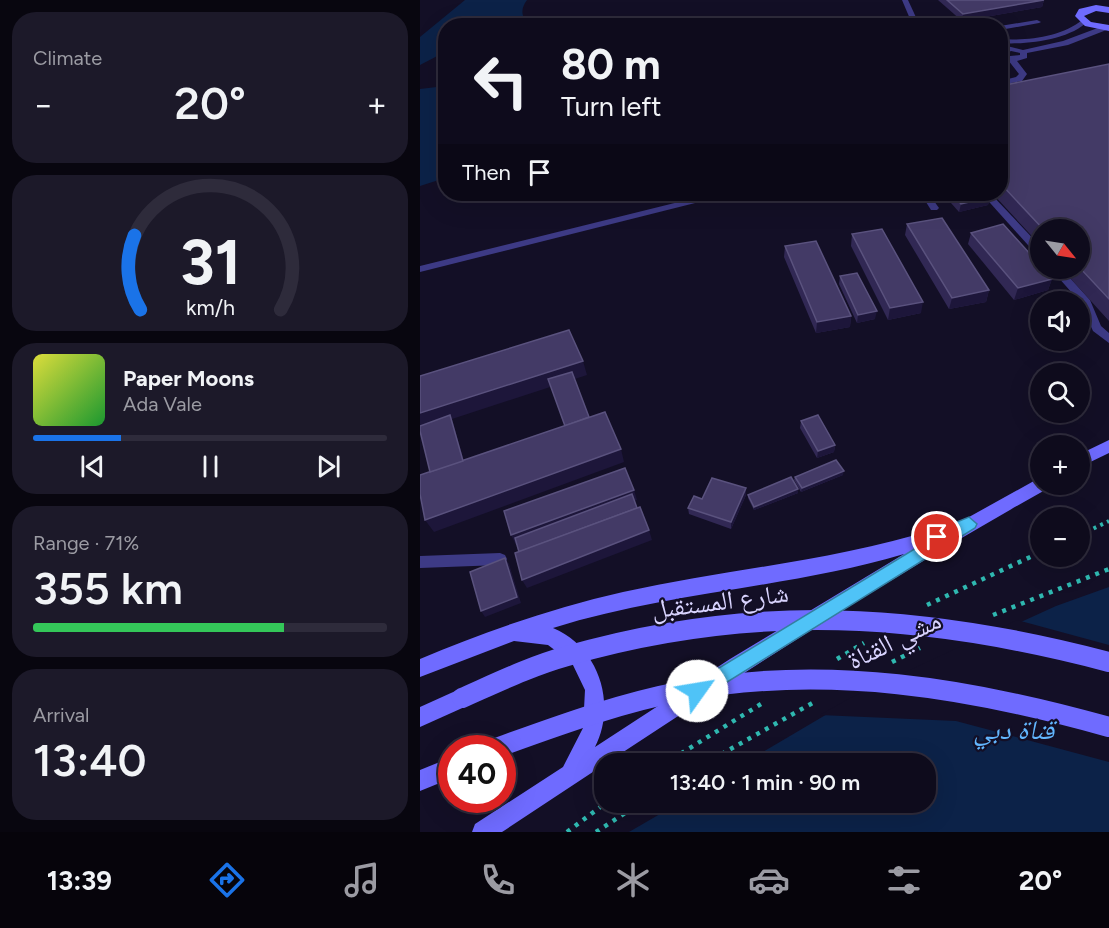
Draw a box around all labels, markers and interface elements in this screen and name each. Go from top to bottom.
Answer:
text: 80 m [561,39,661,90]
icon: left [462,42,540,120]
text: Climate [33,46,102,70]
text: 20° [174,76,246,130]
text: − [33,85,54,124]
text: + [366,85,387,124]
text: Turn left [561,90,661,123]
icon: arrive [523,156,556,189]
text: Then [462,159,511,186]
north arrow [1030,219,1090,279]
map controls [1030,219,1090,567]
text: 31 [179,225,241,300]
button: sound [1030,291,1090,351]
text: km/h [186,295,234,320]
button: search [1030,363,1090,423]
text: Paper Moons [123,365,254,392]
text: Ada Vale [123,392,202,416]
button: + [1030,435,1090,495]
icon: previous [76,450,109,483]
icon: pause [194,450,227,483]
icon: next [312,450,345,483]
button: − [1030,507,1090,567]
pin [911,511,962,562]
icon: arrive [920,520,953,553]
text: Range · 71% [33,531,139,555]
text: 355 km [33,561,183,615]
street label: شارع المستقبل [650,577,790,625]
street label: مشي القناة [842,604,948,680]
position arrow [665,659,729,723]
text: Arrival [33,703,89,727]
water label: قناة دبي [974,713,1058,750]
text: 13:40 [33,733,147,787]
speed limit sign: 40 [438,735,516,813]
text: 13:40 · 1 min · 90 m [670,769,860,796]
icon: directions [206,859,248,901]
icon: music [341,859,383,901]
icon: phone [477,859,519,901]
icon: climate [612,859,654,901]
icon: car [748,859,790,901]
icon: filters [883,859,925,901]
text: 13:39 [47,864,112,897]
text: 20° [1019,864,1062,897]

